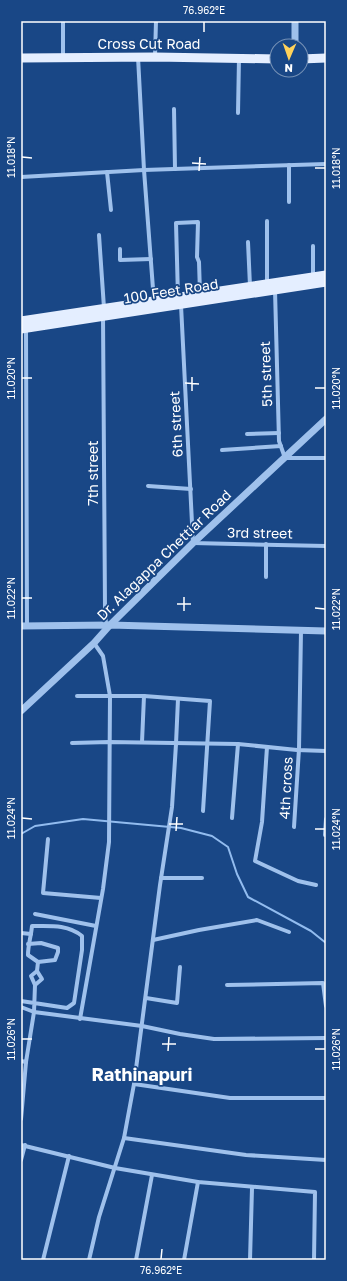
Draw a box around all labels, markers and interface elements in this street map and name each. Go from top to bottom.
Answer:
text: 76.962°E [183,4,225,16]
street label: Cross Cut Road [98,35,200,52]
north arrow [269,38,309,78]
text: N [284,62,293,75]
text: 11.018°N [5,136,17,178]
text: 11.018°N [330,147,342,189]
street label: 100 Feet Road [122,275,219,306]
street label: 5th street [256,341,275,407]
text: 11.020°N [5,357,17,399]
text: 11.020°N [330,367,342,409]
street label: 6th street [165,390,186,458]
street label: 7th street [84,440,101,506]
street label: Dr. Alagappa Chettiar Road [93,486,234,623]
street label: 3rd street [227,523,293,542]
text: 11.022°N [5,577,17,619]
text: 11.022°N [330,588,342,630]
street label: 4th cross [275,756,296,820]
text: 11.024°N [5,797,17,839]
text: 11.024°N [330,808,342,850]
text: 11.026°N [5,1018,17,1060]
text: 11.026°N [330,1028,342,1070]
district label: Rathinapuri [92,1063,192,1085]
text: 76.962°E [140,1264,182,1276]

